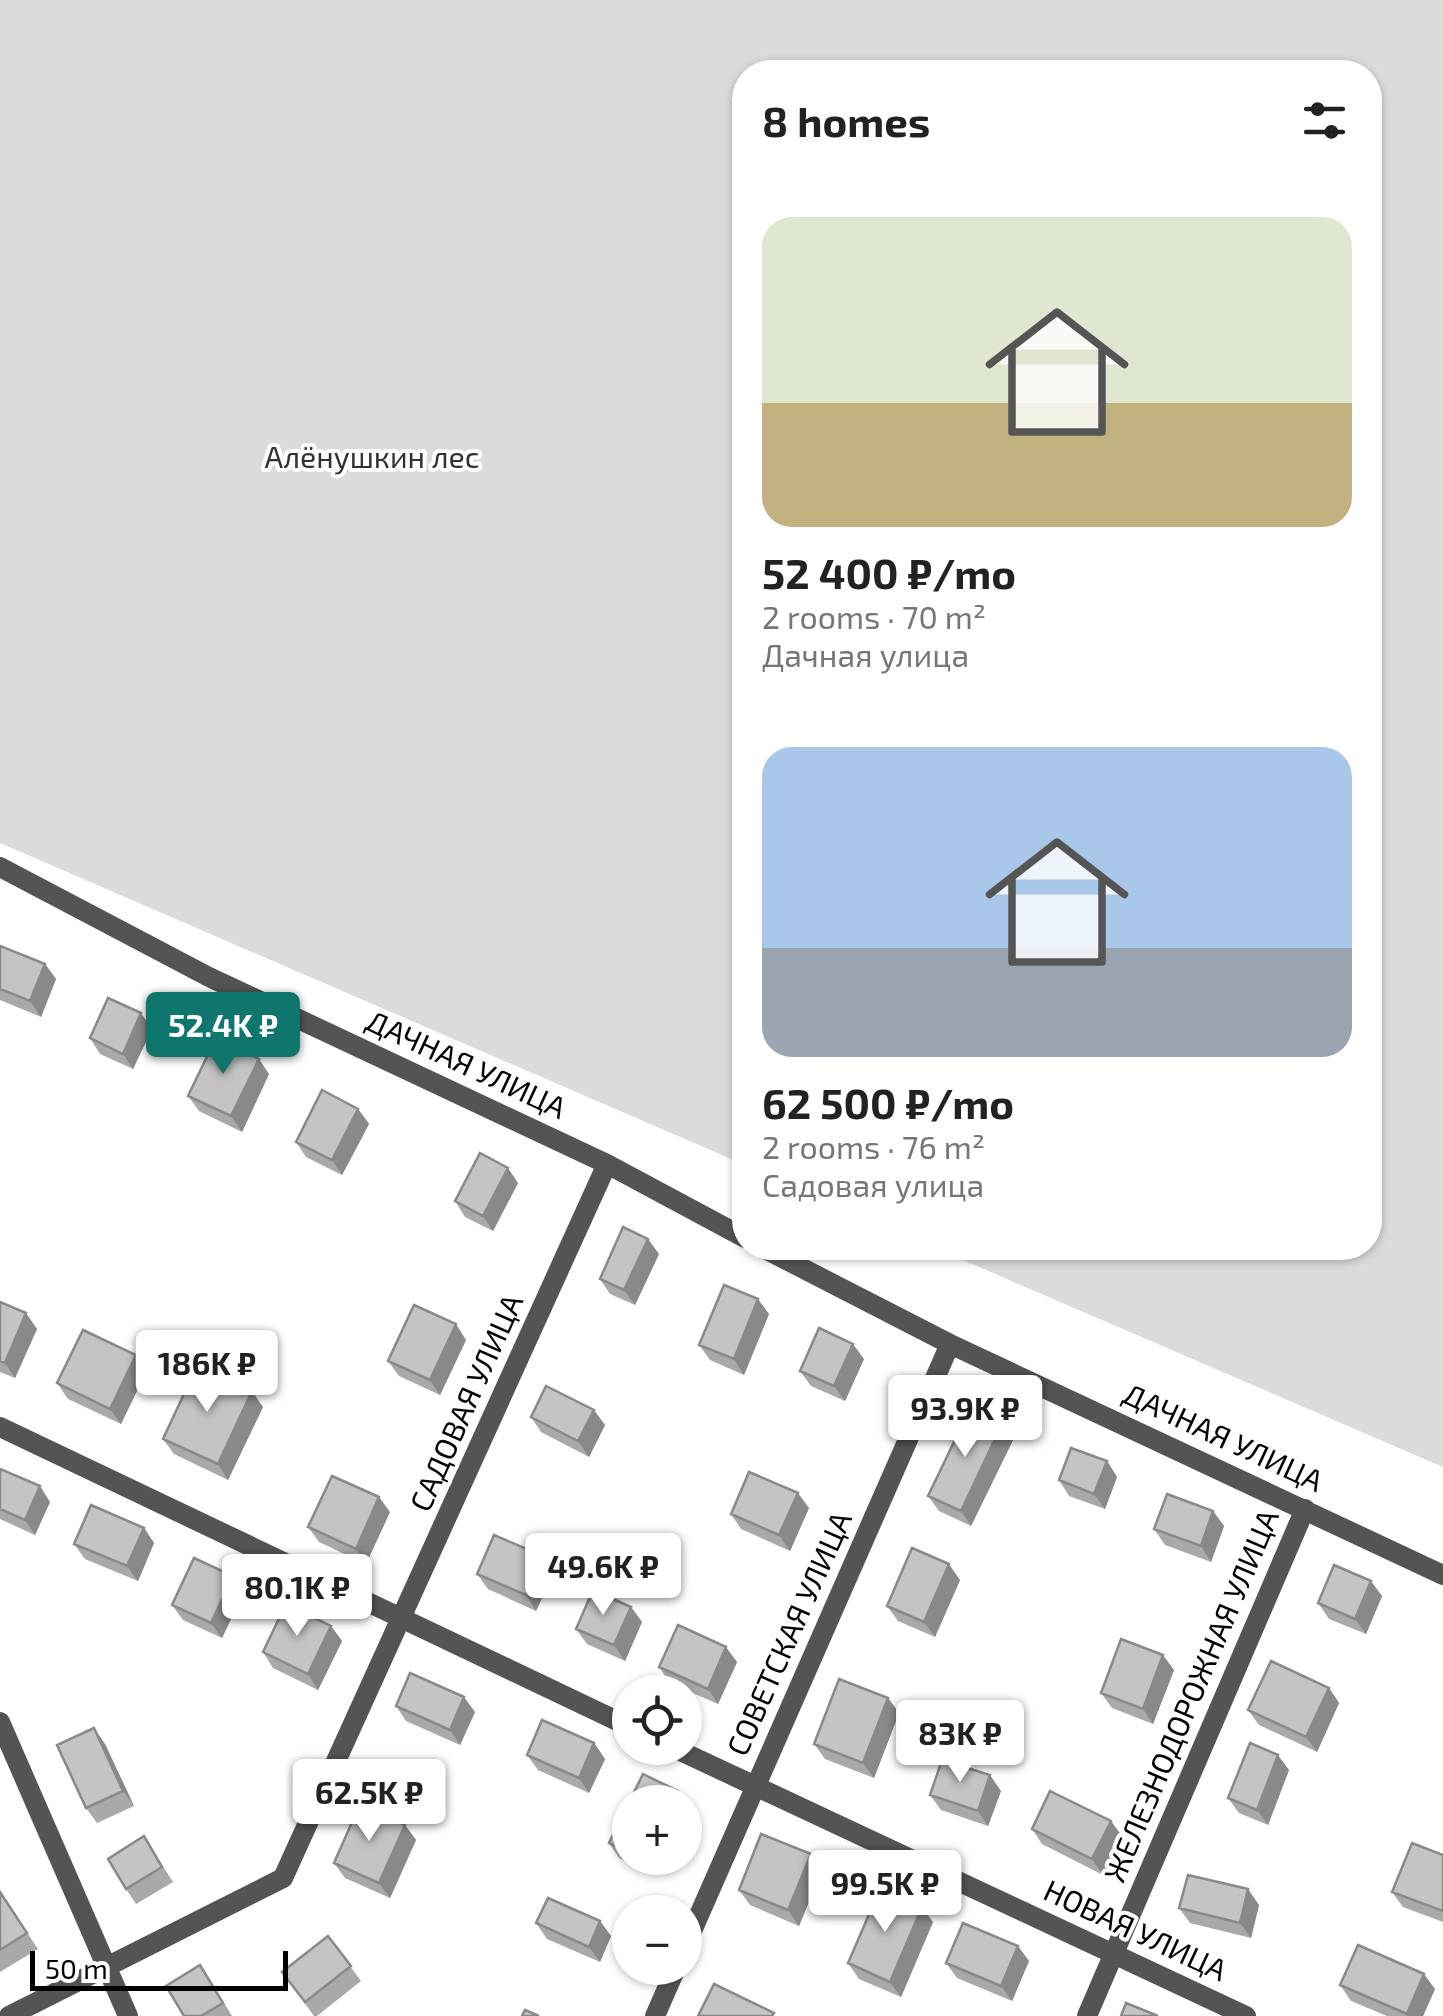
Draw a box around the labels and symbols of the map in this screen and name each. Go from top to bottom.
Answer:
park label: Алёнушкин лес [265,438,479,475]
pin: 52.4K ₽ [131,992,315,1077]
street label: ДАЧНАЯ УЛИЦА [361,1001,573,1125]
street label: САДОВАЯ УЛИЦА [401,1288,529,1516]
pin: 186K ₽ [126,1330,288,1415]
street label: ДАЧНАЯ УЛИЦА [1118,1374,1330,1498]
pin: 93.9K ₽ [873,1375,1057,1460]
street label: ЖЕЛЕЗНОДОРОЖНАЯ УЛИЦА [1095,1503,1285,1887]
street label: СОВЕТСКАЯ УЛИЦА [718,1505,858,1761]
pin: 49.6K ₽ [511,1533,695,1618]
pin: 80.1K ₽ [205,1554,389,1639]
pin: 83K ₽ [890,1700,1030,1785]
pin: 62.5K ₽ [277,1759,461,1844]
pin: 99.5K ₽ [793,1850,977,1935]
street label: НОВАЯ УЛИЦА [1039,1871,1233,1987]
scale bar [30,1946,288,1990]

